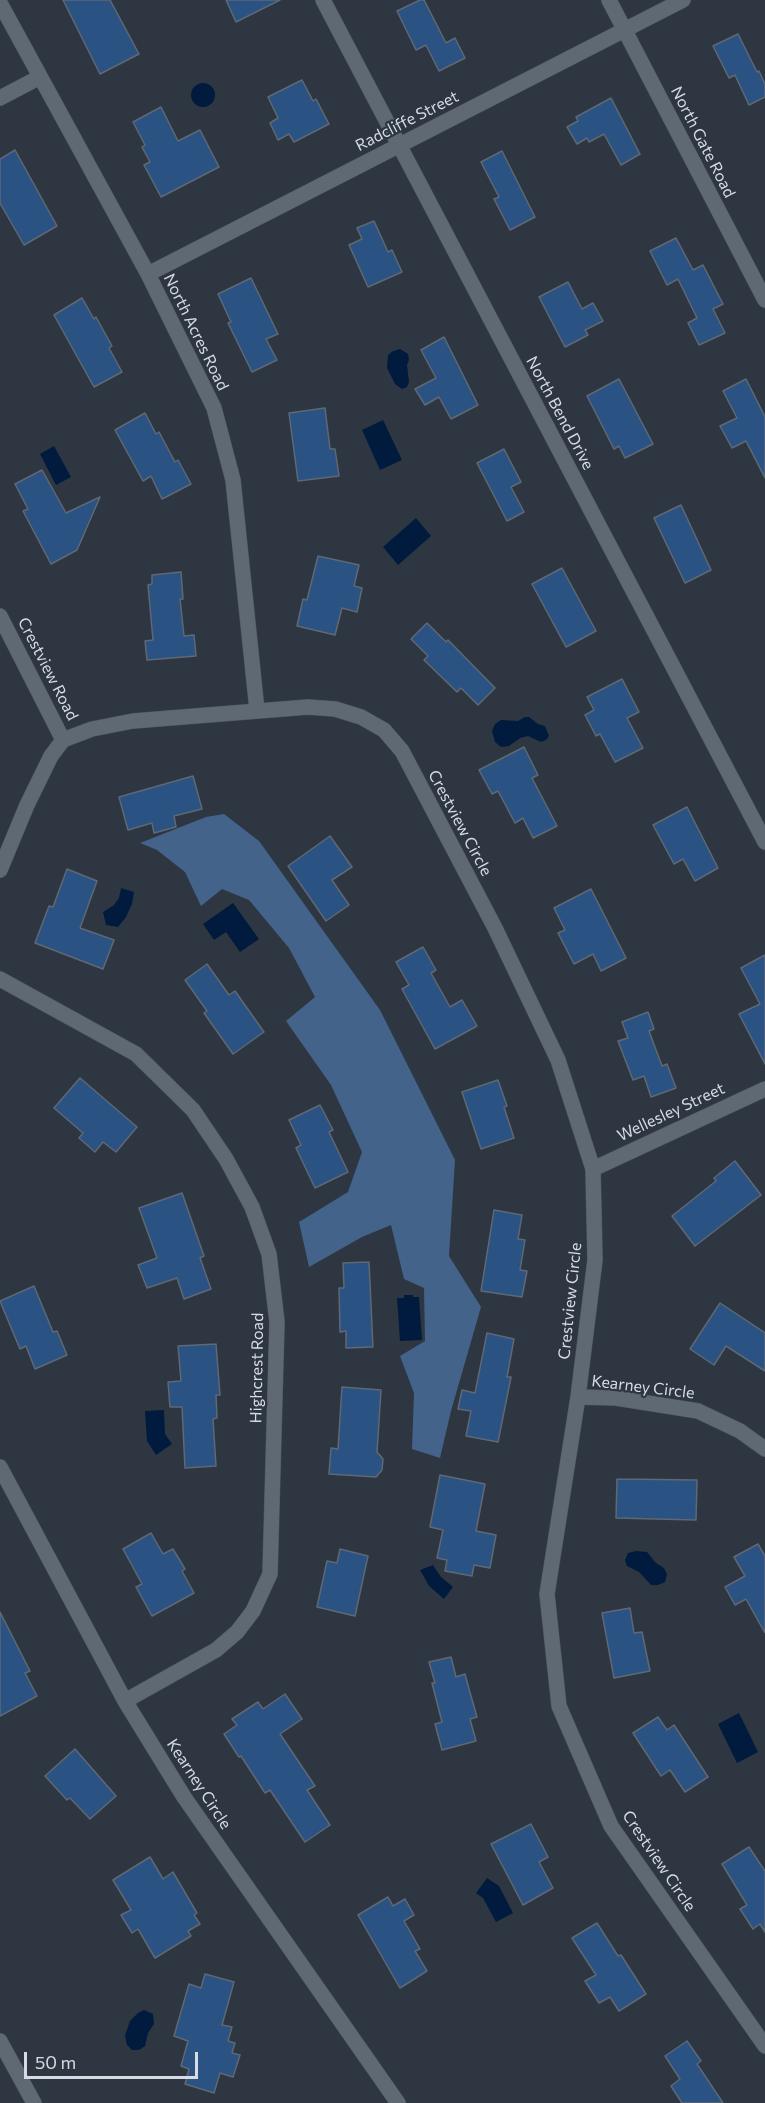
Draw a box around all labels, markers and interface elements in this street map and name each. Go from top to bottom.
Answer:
street label: North Gate Road [667,83,739,201]
street label: Radcliffe Street [352,87,462,155]
street label: North Acres Road [159,270,233,394]
street label: North Bend Drive [522,353,598,473]
street label: Crestview Road [14,614,82,724]
street label: Crestview Circle [424,767,496,879]
street label: Wellesley Street [614,1079,728,1145]
street label: Crestview Circle [554,1242,586,1360]
street label: Highcrest Road [246,1313,268,1423]
street label: Kearney Circle [590,1371,696,1403]
street label: Kearney Circle [163,1735,235,1833]
street label: Crestview Circle [618,1807,700,1915]
scale bar [27,2040,201,2078]
text: 50 m [35,2051,76,2073]

